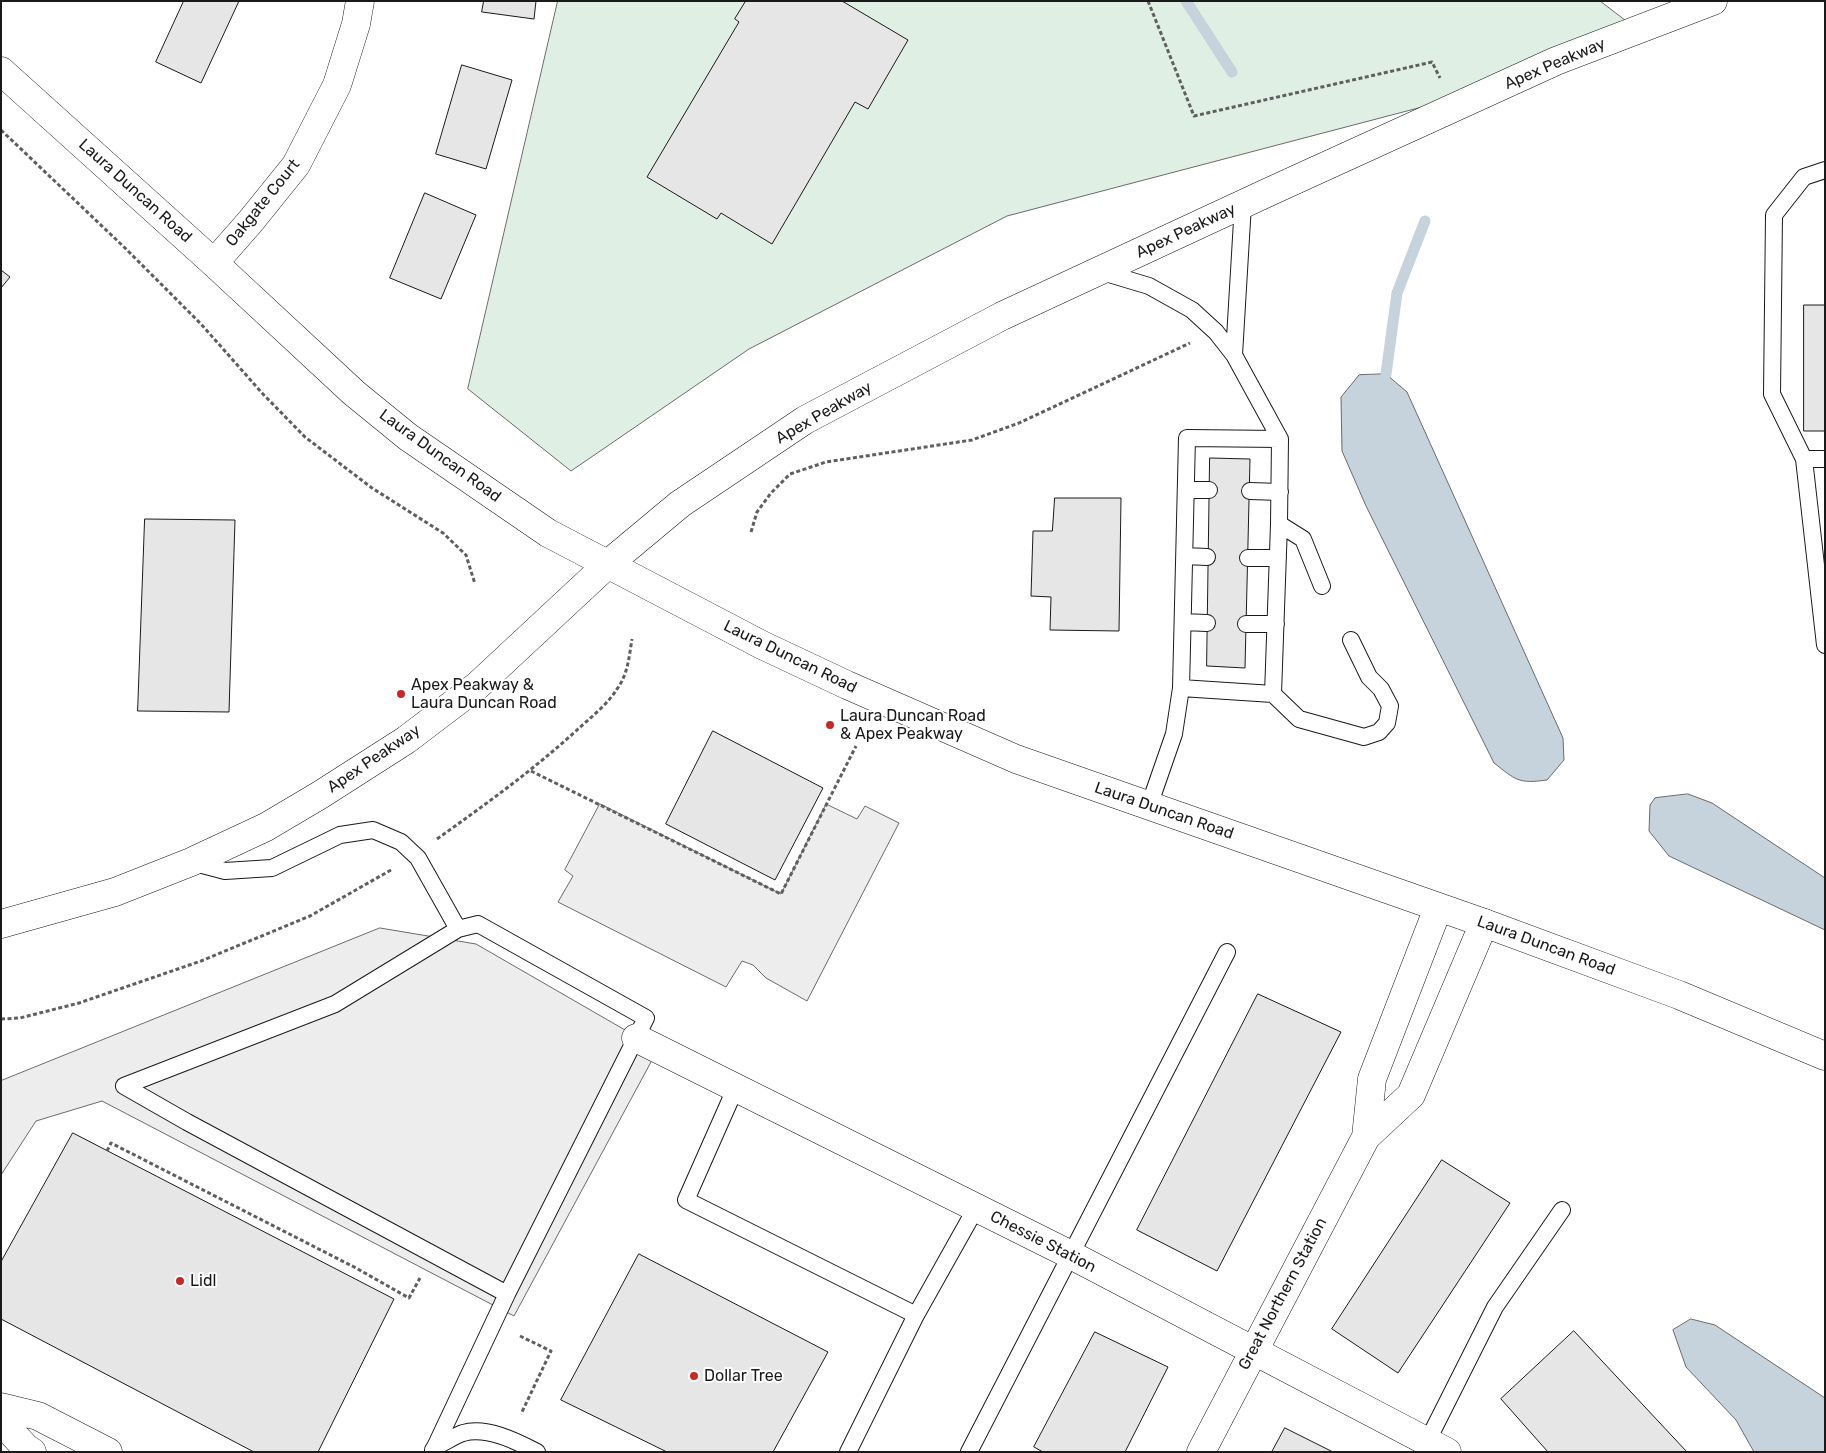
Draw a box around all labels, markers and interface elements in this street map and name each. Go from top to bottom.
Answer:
street label: Apex Peakway [1502,34,1608,94]
street label: Laura Duncan Road [74,135,196,247]
street label: Oakgate Court [222,155,304,251]
street label: Apex Peakway [1133,200,1239,262]
street label: Apex Peakway [772,378,876,448]
street label: Laura Duncan Road [375,405,505,507]
street label: Laura Duncan Road [720,616,860,698]
place label: Apex Peakway & Laura Duncan Road [411,675,557,713]
marker: Apex Peakway & Laura Duncan Road [395,688,407,700]
place label: Laura Duncan Road & Apex Peakway [840,706,986,744]
marker: Laura Duncan Road & Apex Peakway [824,719,836,731]
street label: Apex Peakway [324,721,424,797]
street label: Laura Duncan Road [1092,778,1236,844]
street label: Laura Duncan Road [1474,912,1618,980]
street label: Chessie Station [987,1207,1099,1277]
street label: Great Northern Station [1235,1215,1331,1373]
place label: Lidl [190,1271,216,1291]
marker: Lidl [174,1275,186,1287]
place label: Dollar Tree [704,1366,783,1386]
marker: Dollar Tree [688,1370,700,1382]

